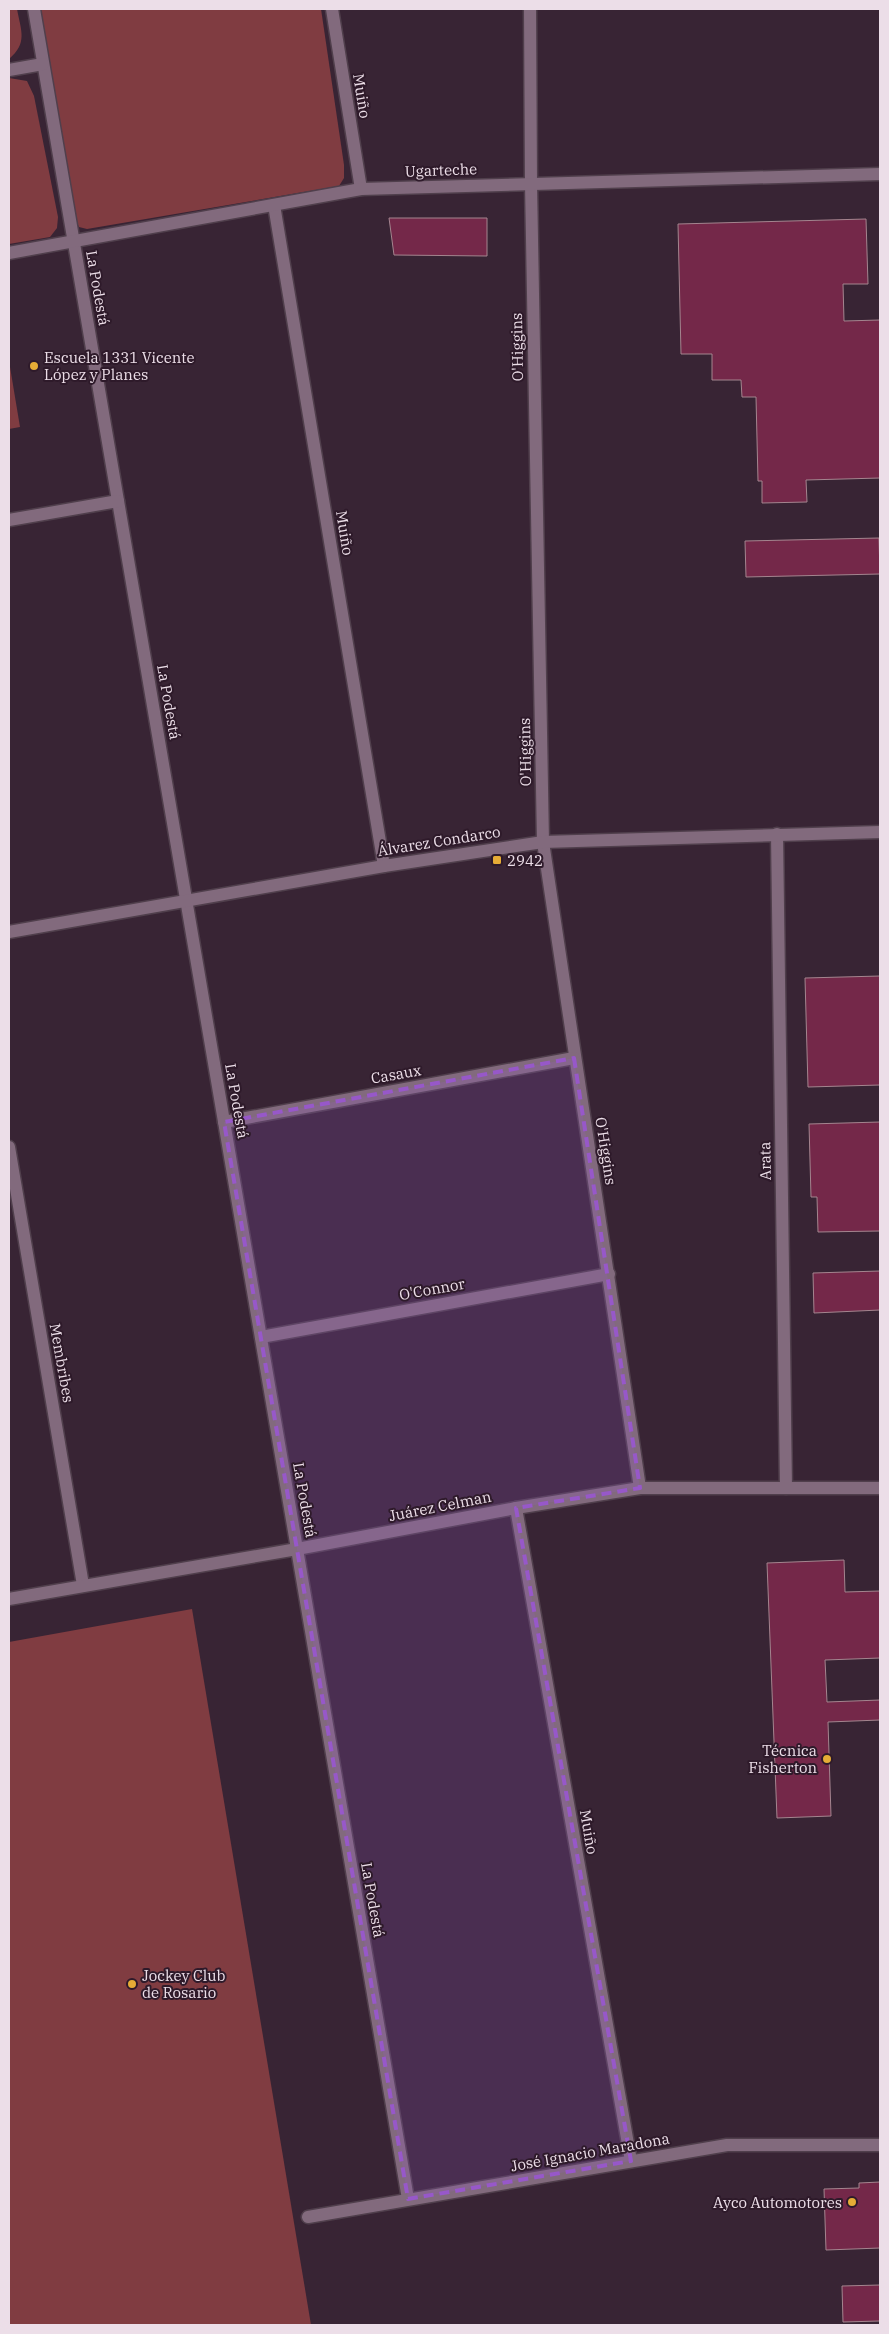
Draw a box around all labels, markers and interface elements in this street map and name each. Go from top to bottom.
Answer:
street label: Muiño [349,72,375,120]
street label: Ugarteche [405,159,477,181]
street label: La Podestá [82,249,114,327]
street label: O'Higgins [507,312,527,382]
place label: Escuela 1331 Vicente López y Planes [44,348,195,384]
marker: Escuela 1331 Vicente López y Planes [28,360,40,372]
street label: Muiño [332,509,358,557]
street label: La Podestá [153,663,185,741]
street label: O'Higgins [515,717,535,787]
street label: Álvarez Condarco [376,822,502,860]
place label: 2942 [507,851,543,870]
marker: 2942 [491,854,503,866]
street label: Casaux [369,1060,423,1088]
street label: La Podestá [221,1062,253,1140]
street label: O'Higgins [591,1116,621,1186]
street label: Arata [755,1142,775,1180]
street label: O'Connor [398,1274,467,1304]
street label: Membribes [46,1322,78,1404]
street label: La Podestá [289,1461,321,1539]
street label: Juárez Celman [387,1487,493,1525]
place label: Técnica Fisherton [748,1741,817,1777]
marker: Técnica Fisherton [821,1753,833,1765]
street label: Muiño [576,1808,602,1856]
street label: La Podestá [357,1861,389,1939]
place label: Jockey Club de Rosario [142,1966,226,2002]
marker: Jockey Club de Rosario [126,1978,138,1990]
street label: José Ignacio Maradona [509,2129,671,2175]
place label: Ayco Automotores [713,2193,842,2212]
marker: Ayco Automotores [846,2196,858,2208]

